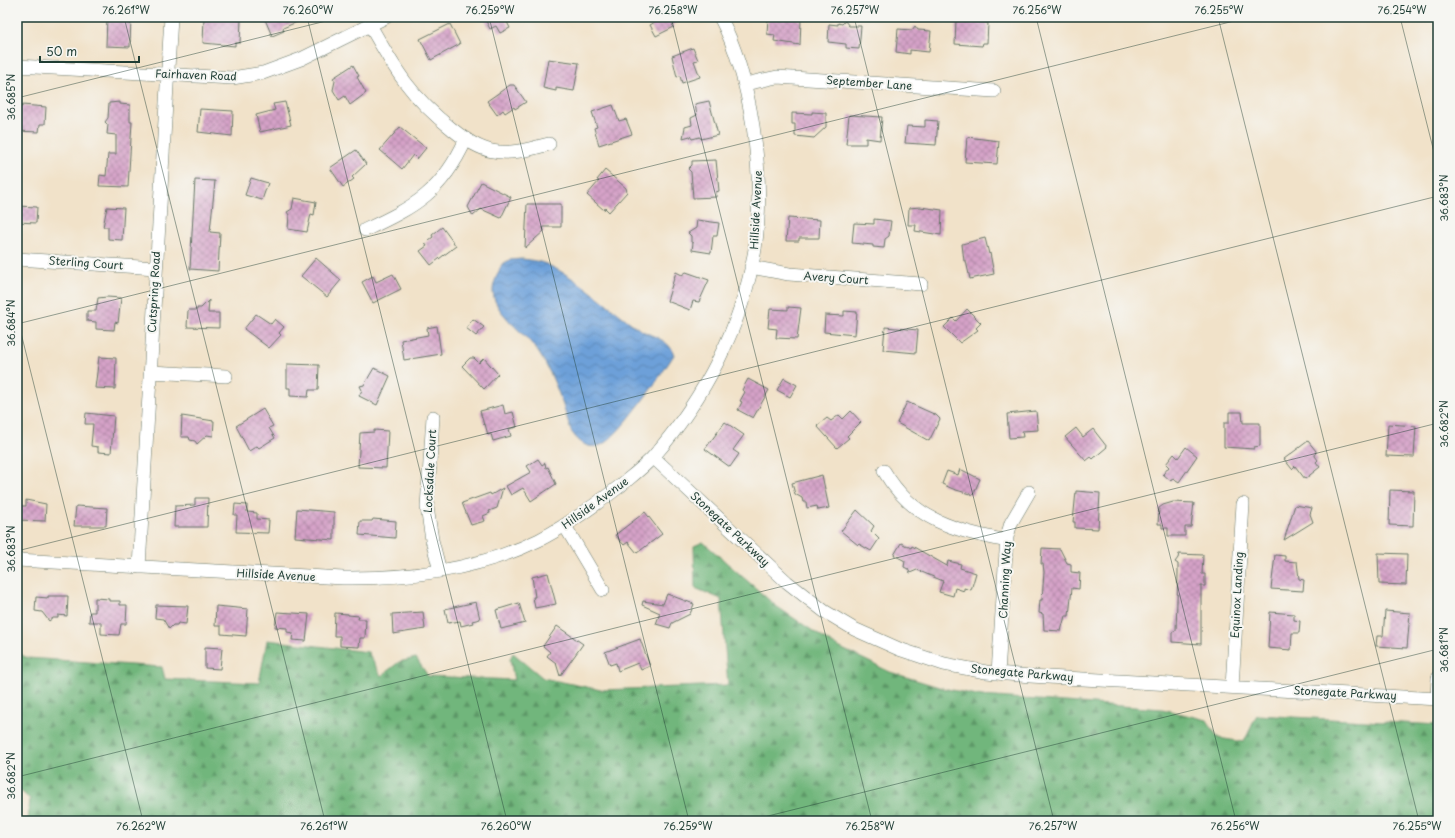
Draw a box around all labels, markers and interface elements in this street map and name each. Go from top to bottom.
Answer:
text: 76.261°W [102,2,150,17]
text: 76.260°W [283,2,334,17]
text: 76.259°W [466,2,515,17]
text: 76.258°W [648,2,698,17]
text: 76.257°W [831,2,880,17]
text: 76.256°W [1013,2,1062,17]
text: 76.255°W [1195,2,1244,17]
text: 76.254°W [1377,2,1427,17]
scale bar [40,38,139,64]
text: 50 m [46,42,77,60]
street label: Fairhaven Road [155,65,237,84]
street label: September Lane [825,71,913,94]
text: 36.685°N [3,73,18,120]
street label: Hillside Avenue [745,170,766,250]
text: 36.683°N [1436,174,1451,222]
street label: Sterling Court [48,251,124,274]
street label: Cutspring Road [143,251,164,333]
street label: Avery Court [803,267,870,288]
text: 36.684°N [3,299,18,347]
text: 36.682°N [1436,400,1451,448]
street label: Locksdale Court [419,428,440,513]
street label: Hillside Avenue [558,472,632,533]
street label: Stonegate Parkway [687,487,774,570]
text: 36.683°N [3,525,18,573]
street label: Channing Way [994,541,1015,619]
street label: Equinox Landing [1226,551,1247,639]
street label: Hillside Avenue [236,564,316,585]
text: 36.681°N [1436,627,1451,673]
street label: Stonegate Parkway [970,660,1074,685]
street label: Stonegate Parkway [1293,681,1397,704]
text: 36.682°N [3,752,18,800]
text: 76.262°W [116,818,167,833]
text: 76.261°W [300,818,348,833]
text: 76.260°W [481,818,532,833]
text: 76.259°W [664,818,713,833]
text: 76.258°W [845,818,895,833]
text: 76.257°W [1029,818,1078,833]
text: 76.256°W [1211,818,1260,833]
text: 76.255°W [1393,818,1442,833]

